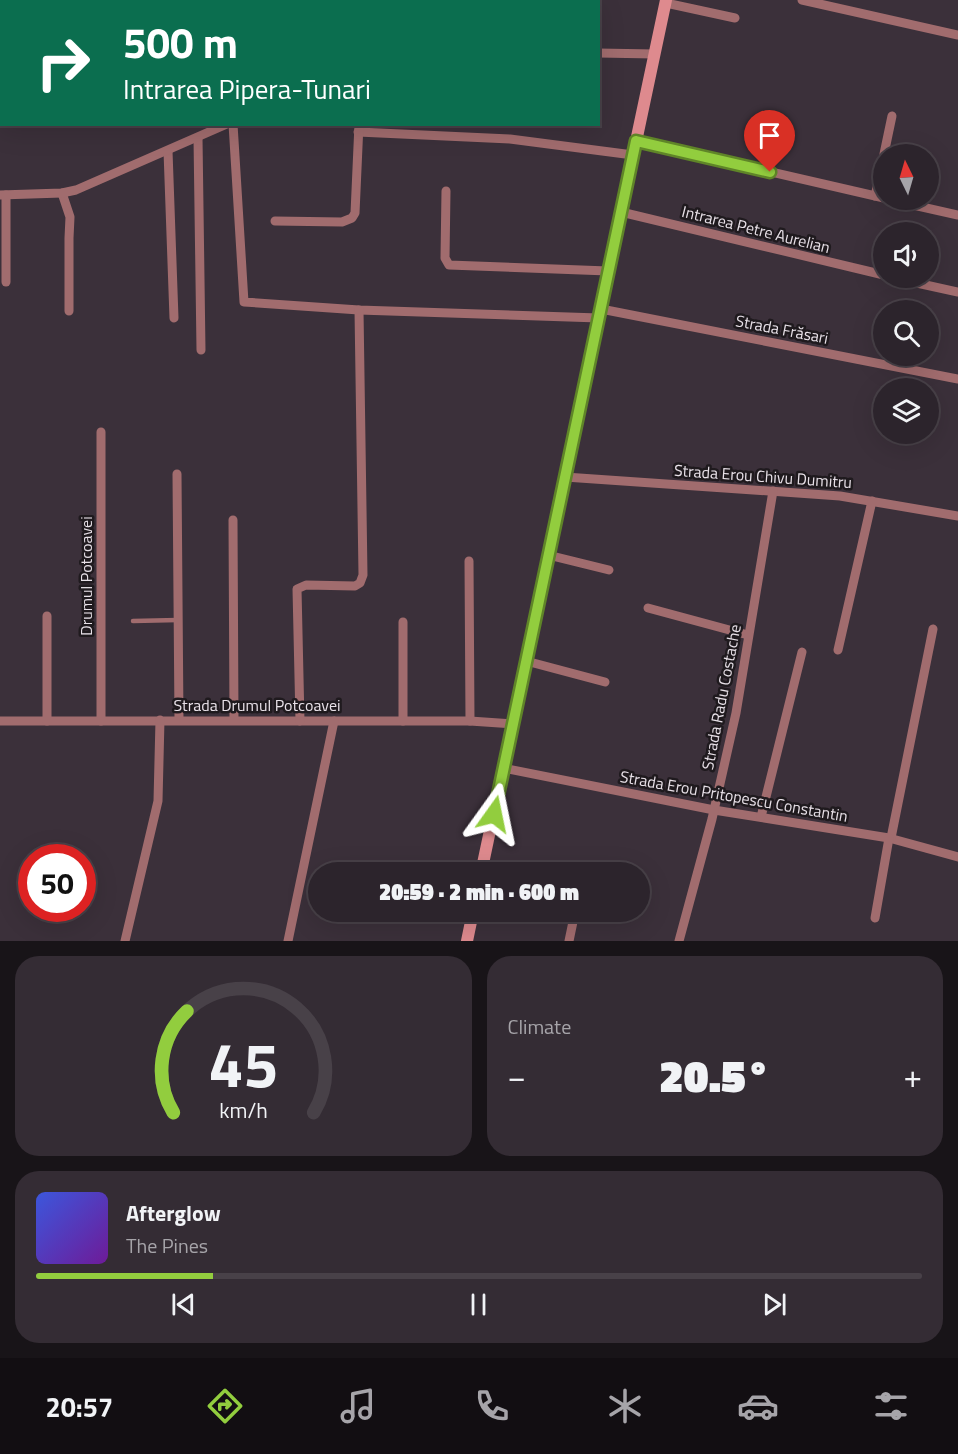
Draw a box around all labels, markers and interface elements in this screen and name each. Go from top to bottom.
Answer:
text: 500 m [123,10,238,74]
icon: right [24,24,102,102]
text: Intrarea Pipera-Tunari [123,68,371,109]
pin [744,110,795,172]
icon: arrive [753,119,786,152]
north arrow [873,144,939,210]
map controls [873,144,939,444]
street label: Intrarea Petre Aurelian [679,199,833,259]
button: sound [873,222,939,288]
button: search [873,300,939,366]
street label: Strada Frăsari [734,308,830,350]
button: layers [873,378,939,444]
street label: Strada Erou Chivu Dumitru [673,458,853,494]
street label: Drumul Potcoavei [74,516,98,636]
street label: Strada Radu Costache [695,622,747,772]
street label: Strada Drumul Potcoavei [174,693,340,717]
street label: Strada Erou Pritopescu Constantin [618,764,850,828]
position arrow [462,782,526,846]
speed limit sign: 50 [18,844,96,922]
text: 20:59 · 2 min · 600 m [379,875,579,909]
text: Climate [508,1011,571,1042]
text: 45 [208,1016,278,1111]
text: 20.5° [659,1041,771,1109]
text: − [508,1051,526,1101]
text: + [904,1051,922,1101]
text: km/h [219,1094,268,1126]
text: Afterglow [126,1196,221,1230]
text: The Pines [126,1230,208,1261]
icon: previous [167,1288,200,1321]
icon: pause [462,1288,495,1321]
icon: next [758,1288,791,1321]
icon: directions [204,1385,246,1427]
icon: music [337,1385,379,1427]
icon: phone [471,1385,513,1427]
icon: climate [604,1385,646,1427]
icon: car [737,1385,779,1427]
icon: filters [870,1385,912,1427]
text: 20:57 [46,1386,113,1427]

